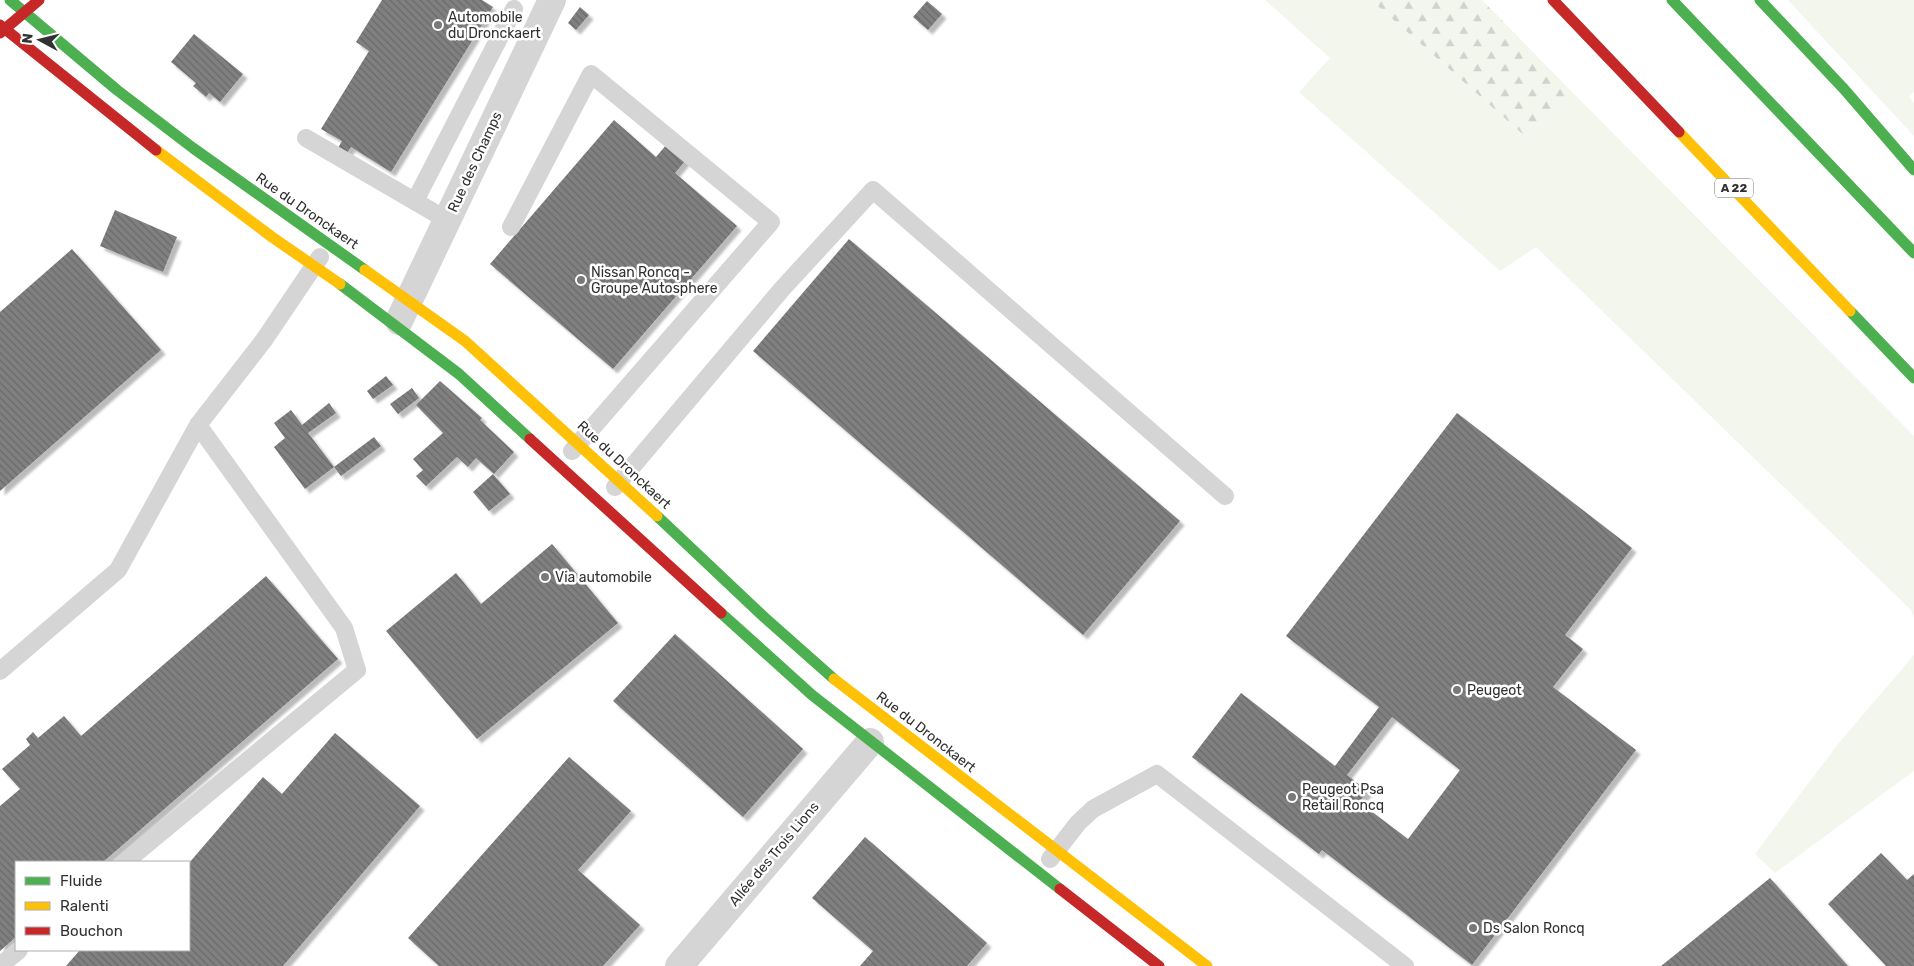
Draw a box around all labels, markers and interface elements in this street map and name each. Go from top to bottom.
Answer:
place label: Automobile du Dronckaert [448,9,541,42]
north arrow [15,15,65,65]
marker: Automobile du Dronckaert [432,19,444,31]
text: N [19,32,37,45]
street label: Rue des Champs [444,109,506,215]
street label: Rue du Dronckaert [252,169,362,253]
road number: A 22 [1715,178,1753,198]
place label: Nissan Roncq - Groupe Autosphere [591,264,718,297]
marker: Nissan Roncq - Groupe Autosphere [575,274,587,286]
street label: Rue du Dronckaert [574,417,675,513]
place label: Via automobile [555,569,652,586]
marker: Via automobile [539,571,551,583]
place label: Peugeot [1467,682,1522,699]
marker: Peugeot [1451,684,1463,696]
street label: Rue du Dronckaert [873,688,980,776]
place label: Peugeot Psa Retail Roncq [1302,781,1384,814]
marker: Peugeot Psa Retail Roncq [1286,791,1298,803]
street label: Allée des Trois Lions [725,798,823,910]
legend [15,861,190,951]
text: Fluide [60,872,102,890]
text: Ralenti [60,897,109,915]
place label: Ds Salon Roncq [1483,920,1585,937]
text: Bouchon [60,922,123,940]
marker: Ds Salon Roncq [1467,922,1479,934]

